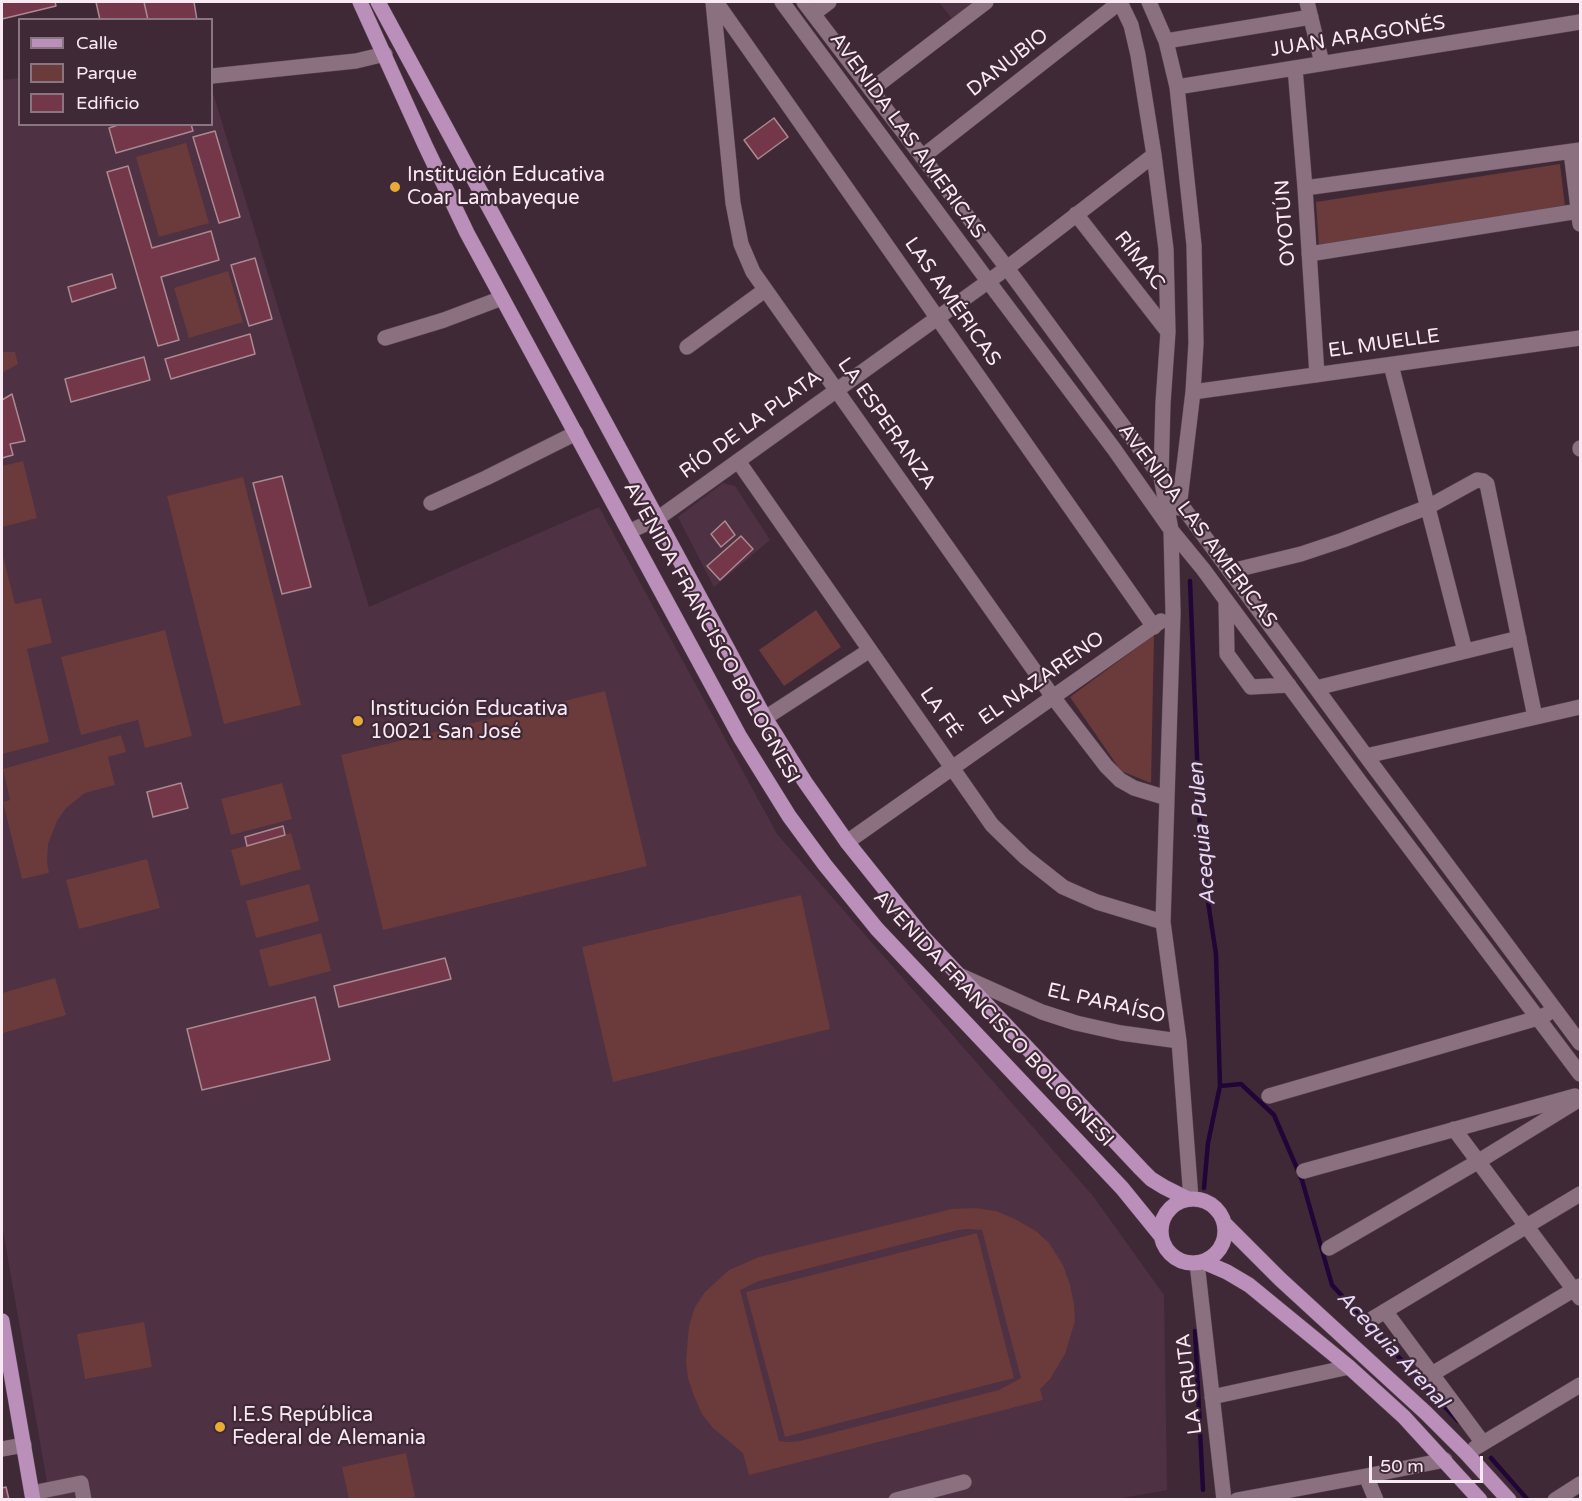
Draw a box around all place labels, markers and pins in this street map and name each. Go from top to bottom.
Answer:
place label: Institución Educativa Coar Lambayeque [407,164,605,211]
marker: Institución Educativa Coar Lambayeque [388,180,402,194]
place label: Institución Educativa 10021 San José [370,698,568,745]
marker: Institución Educativa 10021 San José [351,714,365,728]
place label: I.E.S República Federal de Alemania [232,1404,426,1451]
marker: I.E.S República Federal de Alemania [213,1420,227,1434]

